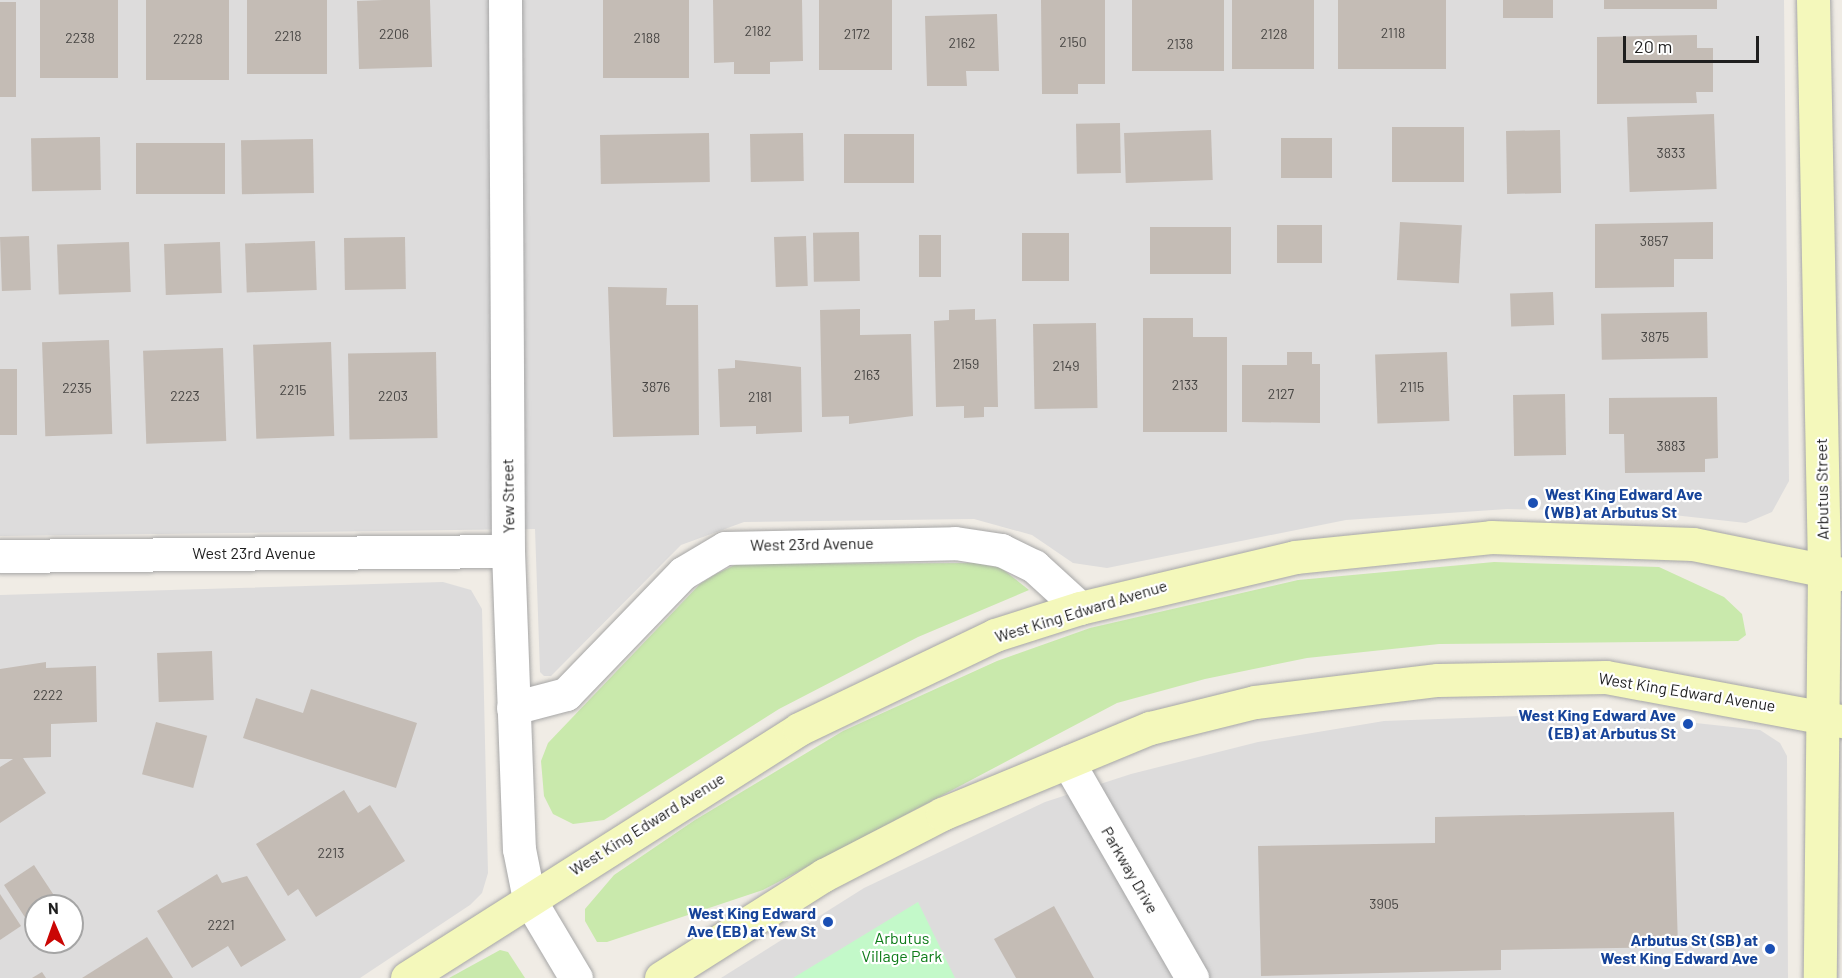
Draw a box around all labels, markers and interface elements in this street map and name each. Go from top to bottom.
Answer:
house number: 2182 [744,23,772,39]
scale bar [1626,24,1762,62]
house number: 2118 [1381,25,1405,41]
house number: 2206 [379,26,409,42]
house number: 2172 [844,26,870,42]
house number: 2128 [1260,26,1288,42]
house number: 2218 [274,28,302,44]
house number: 2238 [65,30,95,46]
house number: 2188 [634,30,660,46]
house number: 2228 [173,31,203,47]
house number: 2150 [1059,34,1087,50]
house number: 2162 [949,35,975,51]
text: 20 m [1634,35,1672,57]
house number: 2138 [1167,36,1193,52]
house number: 3833 [1657,145,1685,161]
house number: 3857 [1640,233,1668,249]
house number: 3875 [1641,329,1669,345]
house number: 2159 [953,356,979,372]
house number: 2149 [1052,358,1080,374]
house number: 2163 [854,367,880,383]
house number: 2133 [1172,377,1198,393]
house number: 3876 [642,379,670,395]
house number: 2115 [1400,379,1424,395]
house number: 2235 [62,380,92,396]
house number: 2215 [280,382,306,398]
house number: 2127 [1268,386,1294,402]
house number: 2223 [170,388,200,404]
house number: 2203 [378,388,408,404]
house number: 2181 [748,389,772,405]
house number: 3883 [1656,438,1686,454]
street label: Arbutus Street [1812,438,1832,540]
street label: Yew Street [498,458,518,534]
place label: West King Edward Ave (WB) at Arbutus St [1545,484,1702,522]
marker: West King Edward Ave (WB) at Arbutus St [1526,496,1540,510]
street label: West 23rd Avenue [750,533,874,555]
street label: West 23rd Avenue [192,543,316,563]
street label: West King Edward Avenue [993,576,1169,646]
street label: West King Edward Avenue [1597,669,1777,715]
house number: 2222 [33,687,63,703]
place label: West King Edward Ave (EB) at Arbutus St [1519,705,1676,743]
marker: West King Edward Ave (EB) at Arbutus St [1681,717,1695,731]
street label: West King Edward Avenue [566,768,728,880]
street label: Parkway Drive [1097,823,1163,917]
house number: 2213 [318,845,344,861]
north arrow [24,894,84,954]
house number: 3905 [1369,896,1399,912]
text: N [48,898,59,917]
place label: West King Edward Ave (EB) at Yew St [687,903,816,941]
marker: West King Edward Ave (EB) at Yew St [821,915,835,929]
house number: 2221 [207,917,235,933]
park label: Arbutus Village Park [862,928,942,966]
place label: Arbutus St (SB) at West King Edward Ave [1601,930,1758,968]
marker: Arbutus St (SB) at West King Edward Ave [1763,942,1777,956]

